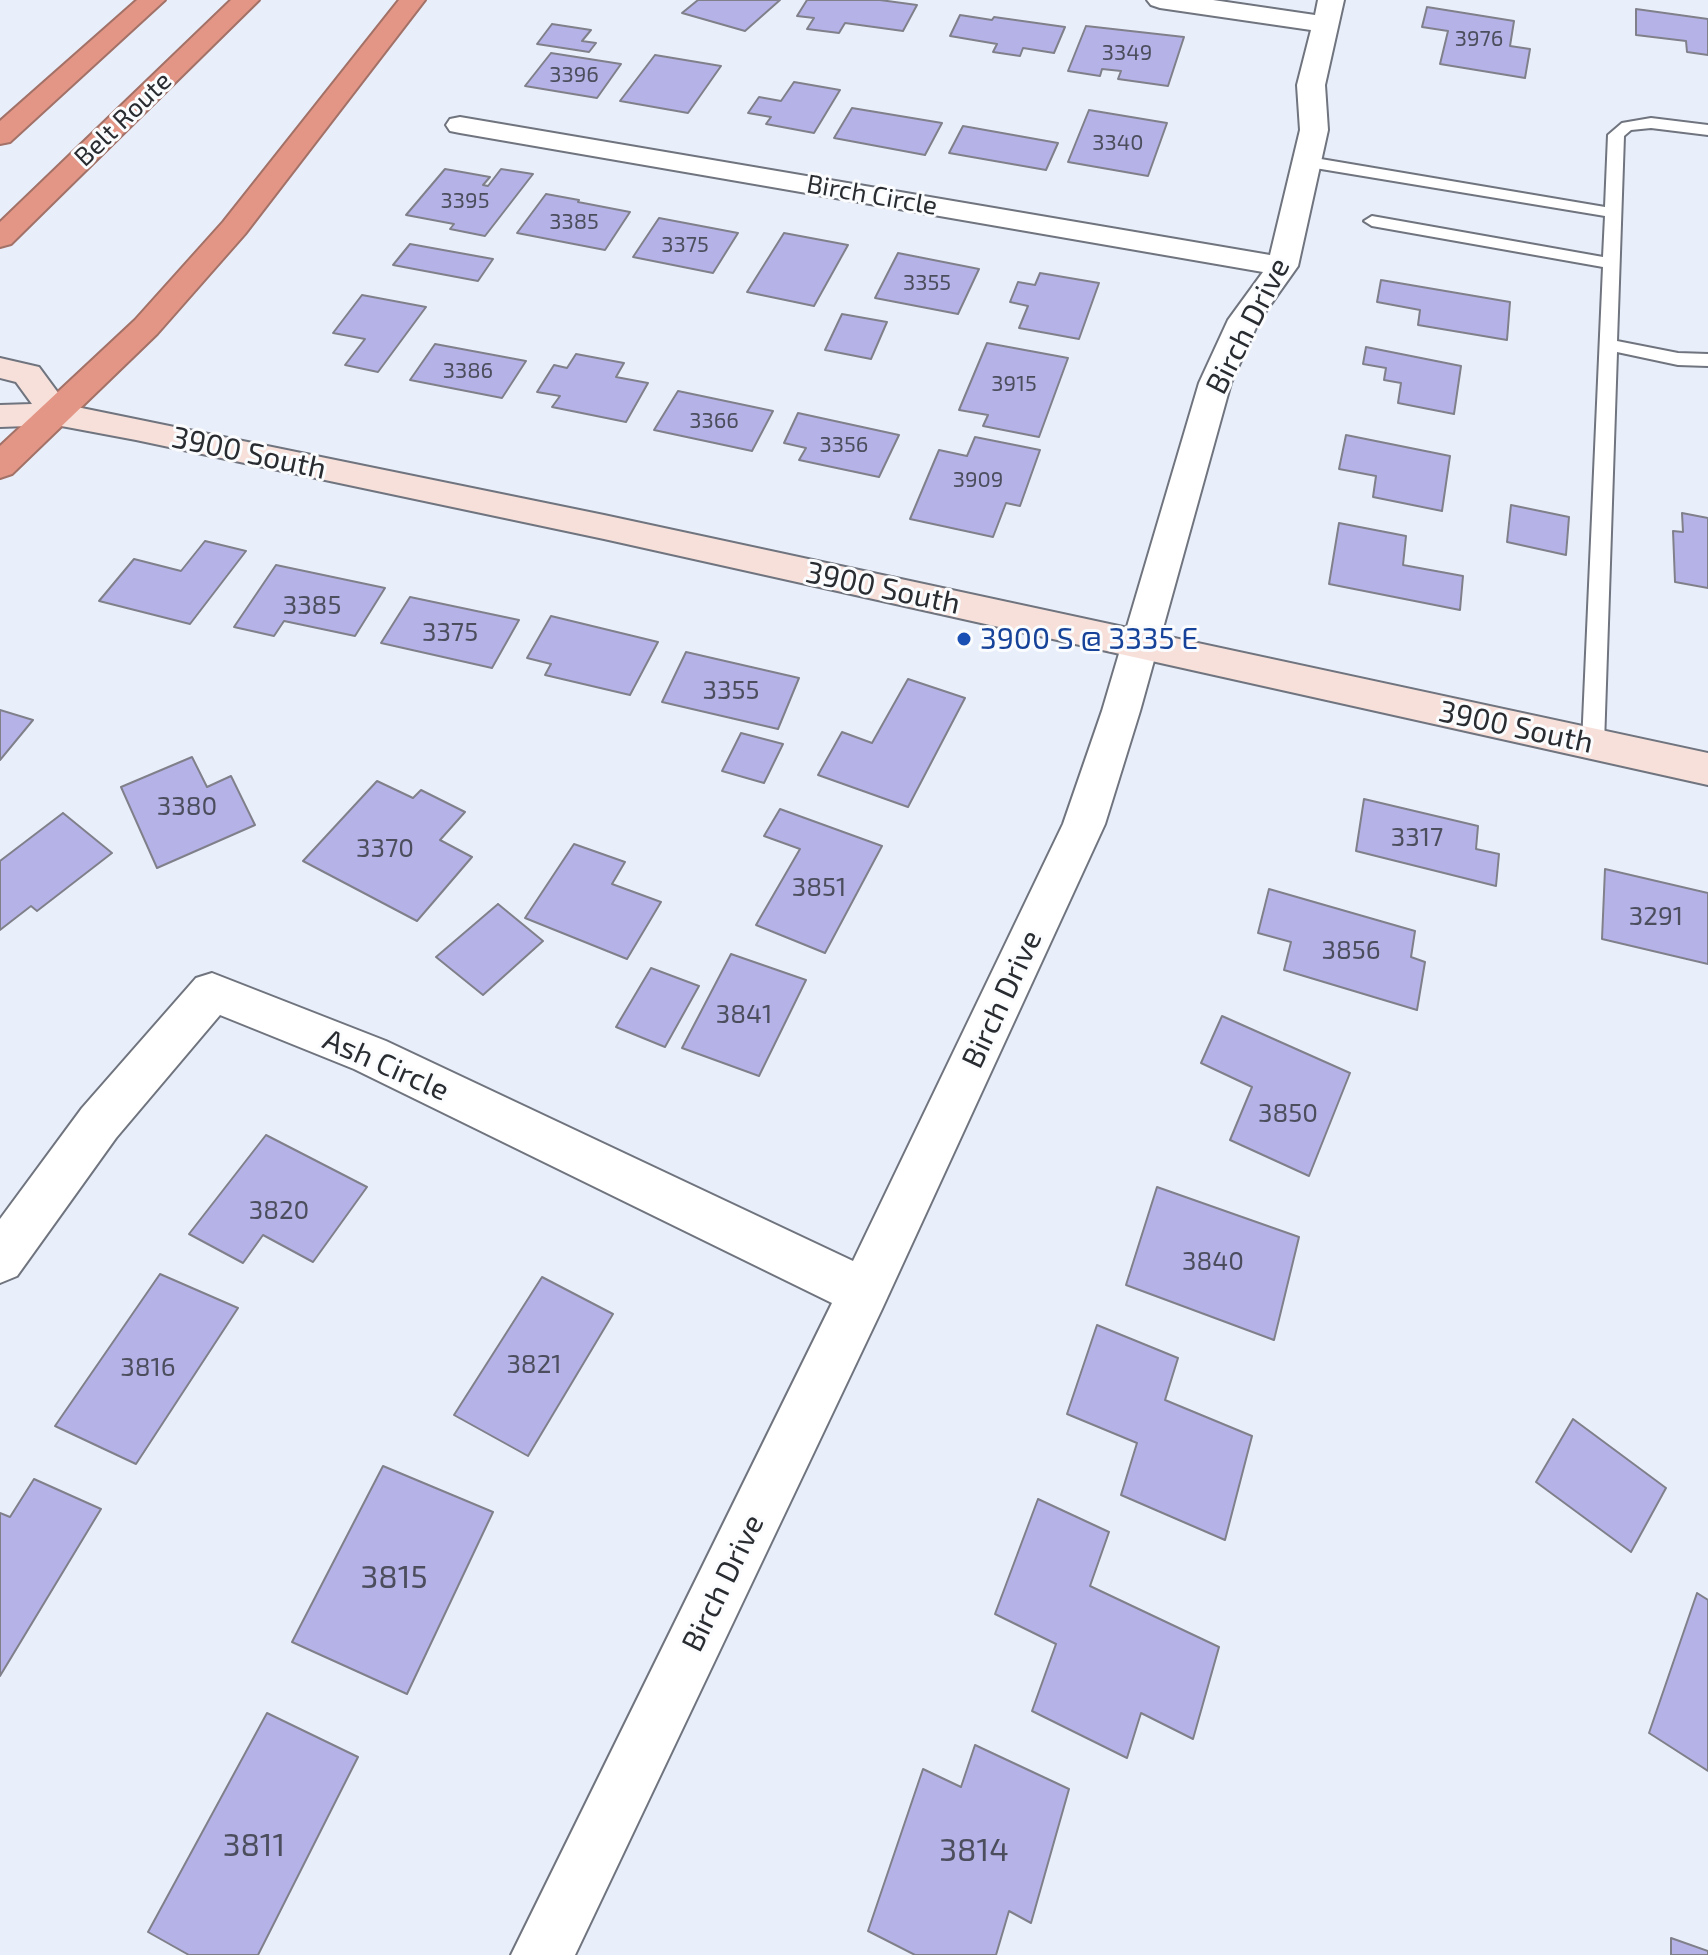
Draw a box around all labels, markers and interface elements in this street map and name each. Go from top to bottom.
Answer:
house number: 3976 [1455,26,1503,52]
house number: 3349 [1102,40,1152,66]
house number: 3396 [549,62,599,88]
street label: Belt Route [68,65,178,173]
house number: 3340 [1092,130,1144,156]
street label: Birch Circle [804,168,940,222]
house number: 3395 [441,188,489,214]
house number: 3385 [549,209,599,235]
house number: 3375 [661,232,709,258]
street label: Birch Drive [1198,252,1298,400]
house number: 3355 [903,270,951,296]
house number: 3386 [443,358,493,384]
house number: 3915 [991,371,1037,397]
house number: 3366 [689,408,739,434]
street label: 3900 South [169,419,329,487]
house number: 3356 [820,432,868,458]
house number: 3909 [953,467,1003,493]
street label: 3900 South [803,554,963,622]
house number: 3385 [283,589,341,621]
house number: 3375 [422,616,478,648]
place label: 3900 S @ 3335 E [980,621,1198,657]
marker: 3900 S @ 3335 E [955,630,973,648]
house number: 3355 [703,674,759,706]
street label: 3900 South [1436,693,1596,761]
house number: 3380 [157,790,217,822]
house number: 3317 [1391,821,1443,853]
house number: 3370 [356,832,414,864]
house number: 3851 [792,871,846,903]
house number: 3291 [1629,900,1683,932]
street label: Birch Drive [954,924,1050,1074]
house number: 3856 [1321,934,1381,966]
house number: 3841 [716,998,772,1030]
street label: Ash Circle [318,1021,454,1109]
house number: 3850 [1258,1097,1318,1129]
house number: 3820 [249,1194,309,1226]
house number: 3840 [1182,1245,1244,1277]
house number: 3821 [506,1348,562,1380]
house number: 3816 [120,1351,176,1383]
street label: Birch Drive [674,1509,772,1657]
house number: 3815 [360,1558,428,1596]
house number: 3811 [223,1826,285,1864]
house number: 3814 [939,1831,1009,1869]

